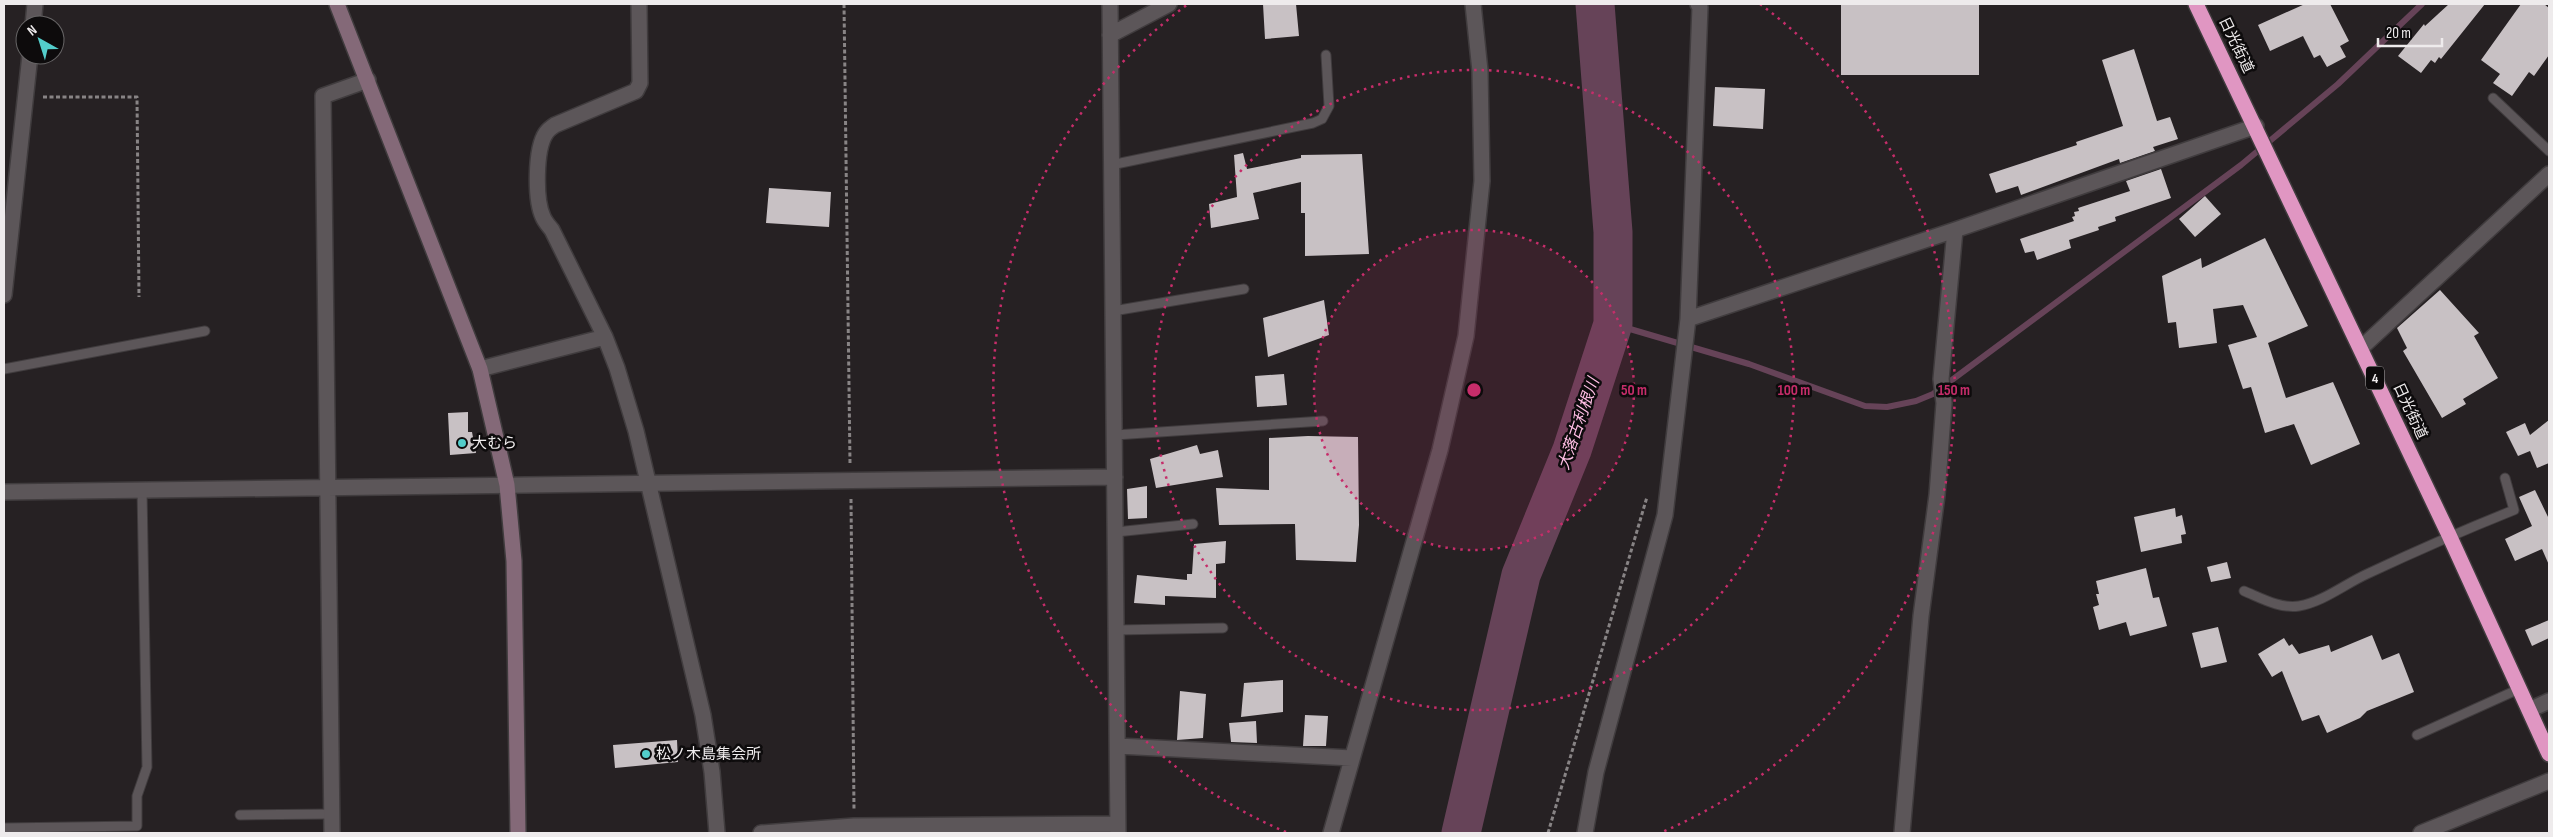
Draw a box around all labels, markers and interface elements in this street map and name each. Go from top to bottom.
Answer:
street label: 日光街道 [2214,14,2258,76]
north arrow [15,15,65,65]
scale bar [2378,15,2442,47]
text: N [24,21,40,39]
text: 20 m [2386,24,2411,43]
road number: 4 [2366,366,2384,389]
water label: 大落古利根川 [1554,374,1604,472]
street label: 日光街道 [2389,380,2431,442]
centre of rings [1465,381,1483,399]
text: 50 m [1621,381,1647,400]
text: 100 m [1778,381,1810,400]
text: 150 m [1938,381,1970,400]
place label: 大むら [472,434,517,453]
marker: 大むら [456,437,468,449]
place label: 松ノ木島集会所 [656,745,761,764]
marker: 松ノ木島集会所 [640,748,652,760]

